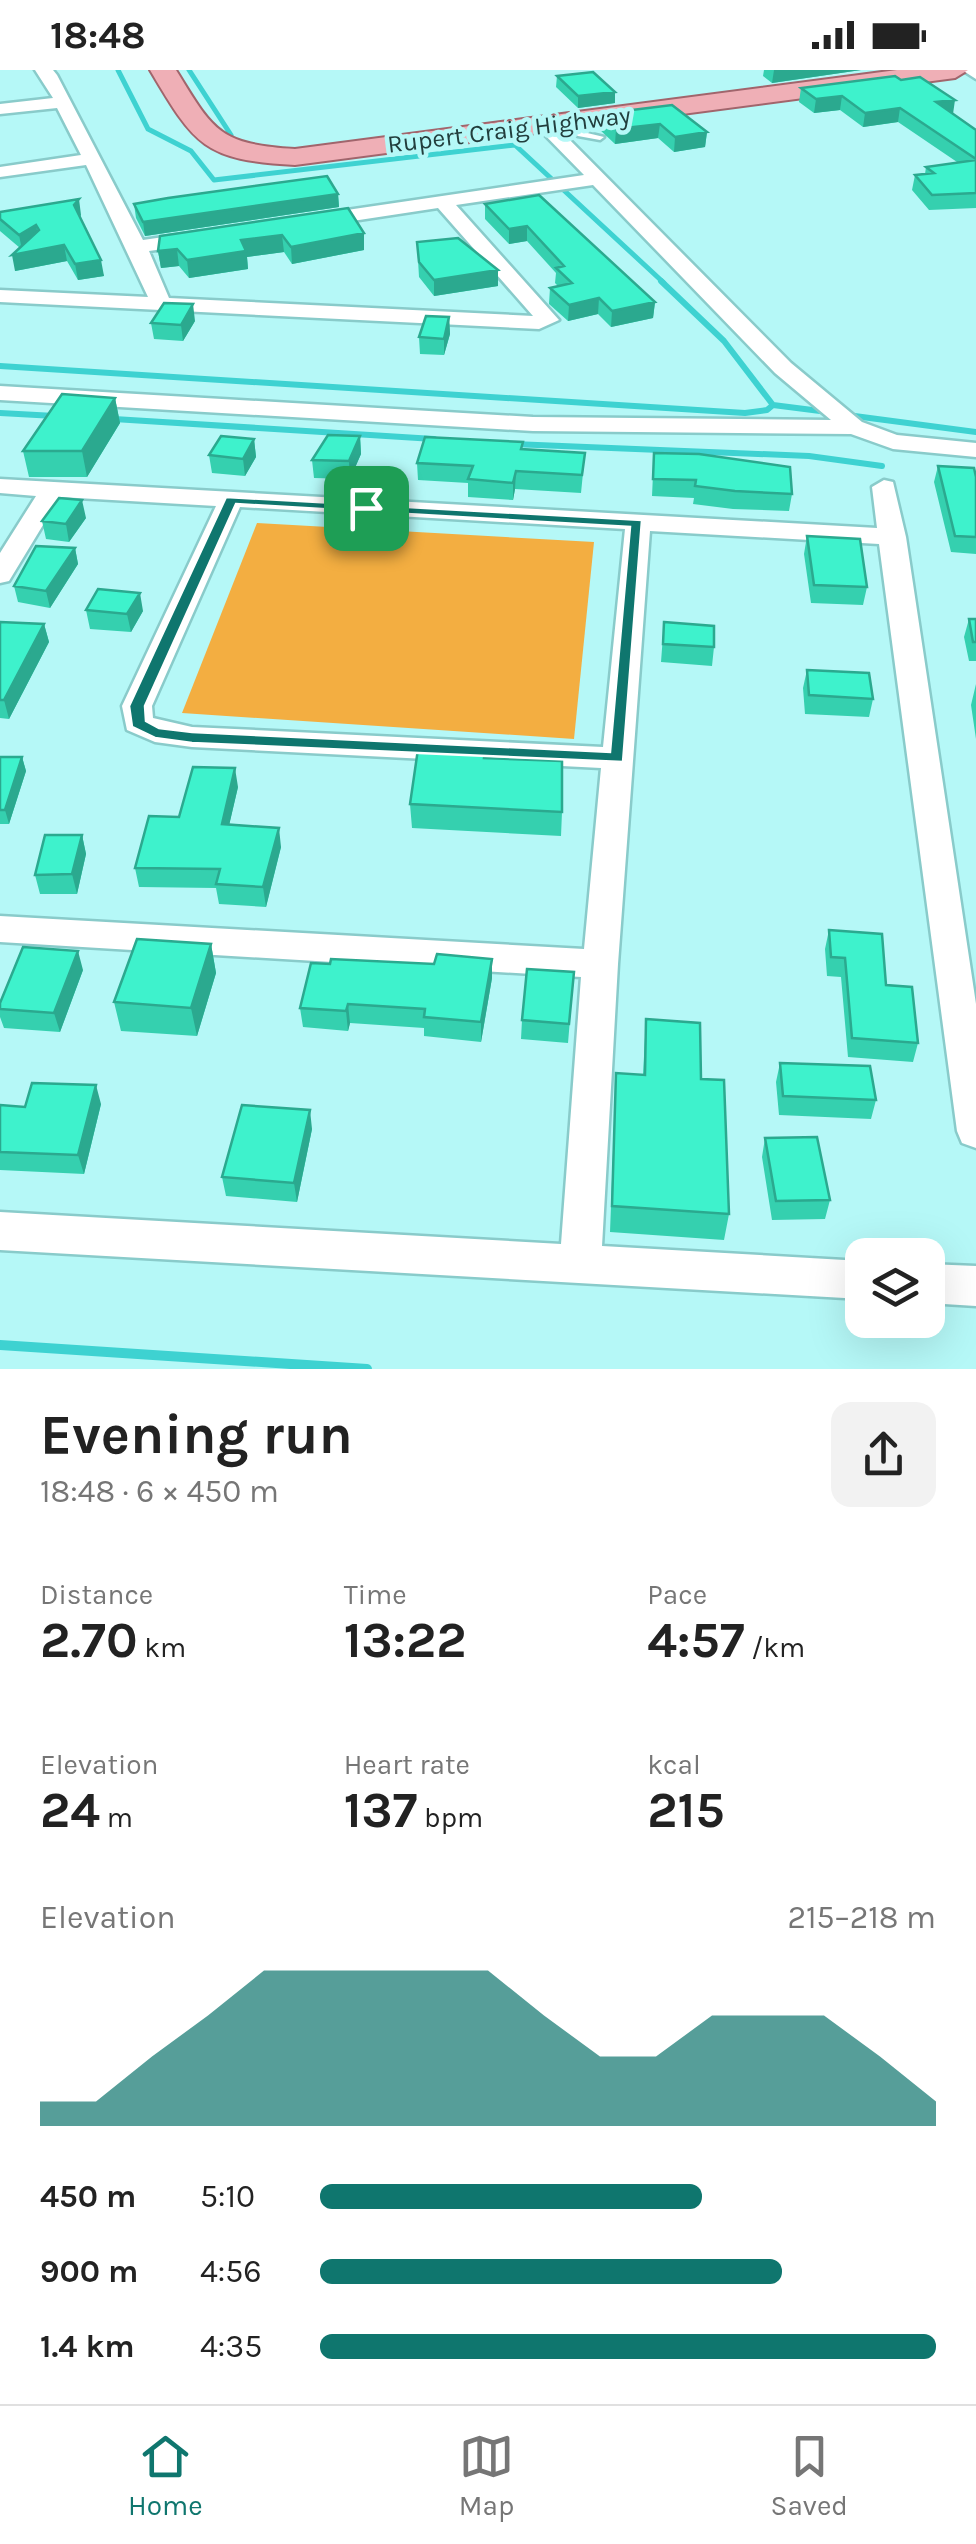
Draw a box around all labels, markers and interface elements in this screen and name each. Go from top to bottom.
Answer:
text: 18:48 [50,13,146,58]
street label: Rupert Craig Highway [386,100,633,159]
pin [324,466,409,551]
icon: arrive [339,481,394,536]
map controls [845,1238,945,1338]
button: layers [845,1238,945,1338]
button: share [831,1402,936,1507]
text: Evening run [40,1403,353,1467]
text: 18:48 · 6 × 450 m [40,1473,279,1510]
text: Distance [40,1578,153,1611]
text: Time [344,1578,407,1611]
text: Pace [647,1578,707,1611]
text: 2.70 [40,1611,138,1670]
text: 13:22 [344,1611,467,1670]
text: 4:57 [647,1611,745,1670]
text: km [138,1631,186,1664]
text: /km [745,1631,805,1664]
text: Elevation [40,1748,159,1781]
text: Heart rate [344,1748,470,1781]
text: kcal [647,1748,701,1781]
text: 24 [40,1781,100,1840]
text: 137 [344,1781,417,1840]
text: 215 [647,1781,725,1840]
text: m [100,1801,133,1834]
text: bpm [417,1801,483,1834]
text: Elevation [40,1899,175,1936]
text: 215–218 m [787,1899,936,1936]
text: 450 m [40,2178,136,2215]
text: 5:10 [200,2178,255,2215]
text: 900 m [40,2253,138,2290]
text: 4:56 [200,2253,262,2290]
text: 1.4 km [40,2328,135,2365]
text: 4:35 [200,2328,262,2365]
tab: Home [128,2429,203,2522]
tab: Map [459,2429,514,2522]
tab: Saved [771,2429,848,2522]

